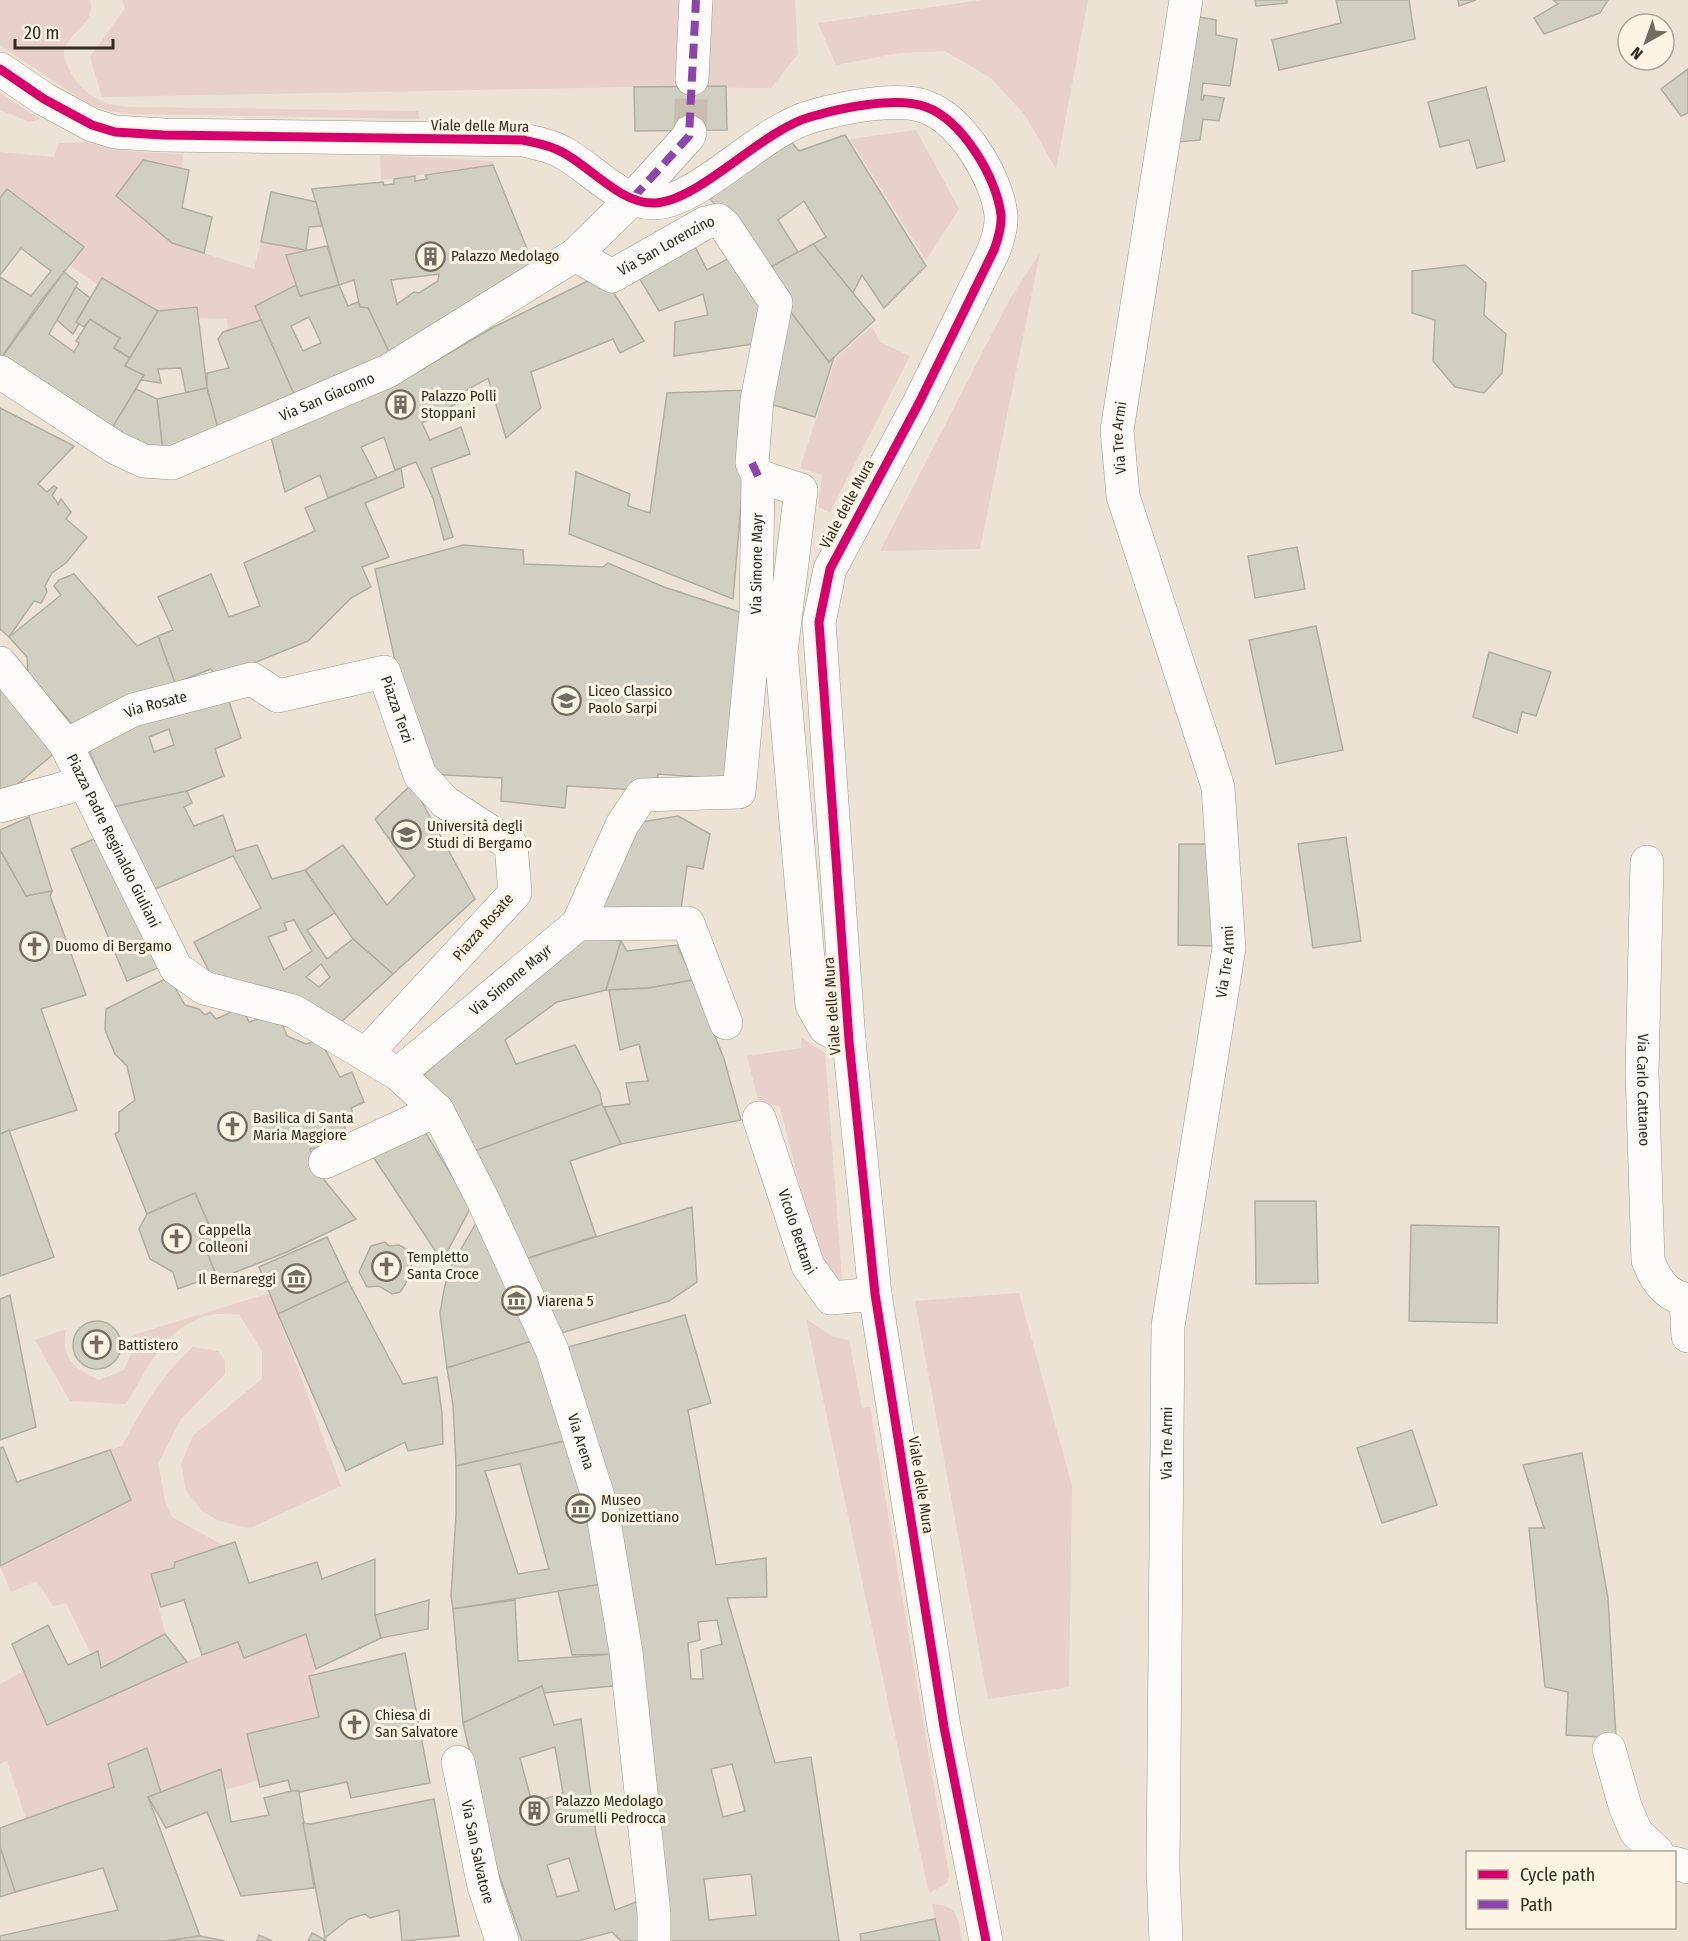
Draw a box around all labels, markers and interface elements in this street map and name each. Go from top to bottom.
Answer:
scale bar [15,12,112,50]
north arrow [1616,12,1676,72]
text: 20 m [24,22,59,44]
text: N [1627,43,1646,63]
street label: Viale delle Mura [431,116,529,136]
street label: Via San Lorenzino [615,212,717,280]
building icon: Palazzo Medolago [414,240,446,272]
place label: Palazzo Medolago [451,247,560,265]
street label: Via San Giacomo [277,369,377,425]
place label: Palazzo Polli Stoppani [421,387,497,422]
building icon: Palazzo Polli Stoppani [384,389,416,421]
street label: Via Tre Armi [1108,400,1130,475]
street label: Viale delle Mura [816,456,878,552]
street label: Via Simone Mayr [747,512,766,614]
street label: Piazza Terzi [377,673,417,745]
place label: Liceo Classico Paolo Sarpi [588,682,673,717]
school or university icon: Liceo Classico Paolo Sarpi [551,684,583,716]
street label: Via Rosate [121,687,189,722]
street label: Piazza Padre Reginaldo Giuliani [63,751,164,931]
place label: Università degli Studi di Bergamo [427,817,532,852]
school or university icon: Università degli Studi di Bergamo [390,819,422,851]
street label: Piazza Rosate [449,890,517,964]
street label: Via Tre Armi [1212,925,1238,999]
church icon: Duomo di Bergamo [18,930,50,962]
place label: Duomo di Bergamo [55,937,172,955]
street label: Via Simone Mayr [466,940,556,1019]
street label: Viale delle Mura [820,956,844,1056]
street label: Via Carlo Cattaneo [1633,1033,1653,1147]
place label: Basilica di Santa Maria Maggiore [253,1109,354,1144]
church icon: Basilica di Santa Maria Maggiore [216,1111,248,1143]
street label: Vicolo Bettami [774,1187,820,1278]
place label: Cappella Colleoni [198,1221,251,1256]
church icon: Cappella Colleoni [161,1223,193,1255]
place label: Templetto Santa Croce [407,1248,479,1283]
church icon: Templetto Santa Croce [370,1250,402,1282]
museum icon: Il Bernareggi [281,1263,313,1295]
place label: Il Bernareggi [198,1270,276,1288]
museum icon: Viarena 5 [500,1285,532,1317]
place label: Viarena 5 [537,1292,594,1310]
church icon: Battistero [81,1329,113,1361]
place label: Battistero [118,1336,178,1354]
street label: Via Tre Armi [1158,1406,1176,1480]
street label: Via Arena [564,1411,598,1472]
street label: Viale delle Mura [904,1435,938,1535]
place label: Museo Donizettiano [601,1491,679,1526]
museum icon: Museo Donizettiano [564,1493,596,1525]
place label: Chiesa di San Salvatore [375,1706,458,1741]
church icon: Chiesa di San Salvatore [338,1708,370,1740]
place label: Palazzo Medolago Grumelli Pedrocca [555,1792,666,1827]
building icon: Palazzo Medolago Grumelli Pedrocca [518,1794,550,1826]
street label: Via San Salvatore [457,1798,498,1906]
legend [1466,1851,1676,1929]
text: Cycle path [1520,1864,1595,1886]
text: Path [1520,1894,1553,1916]

